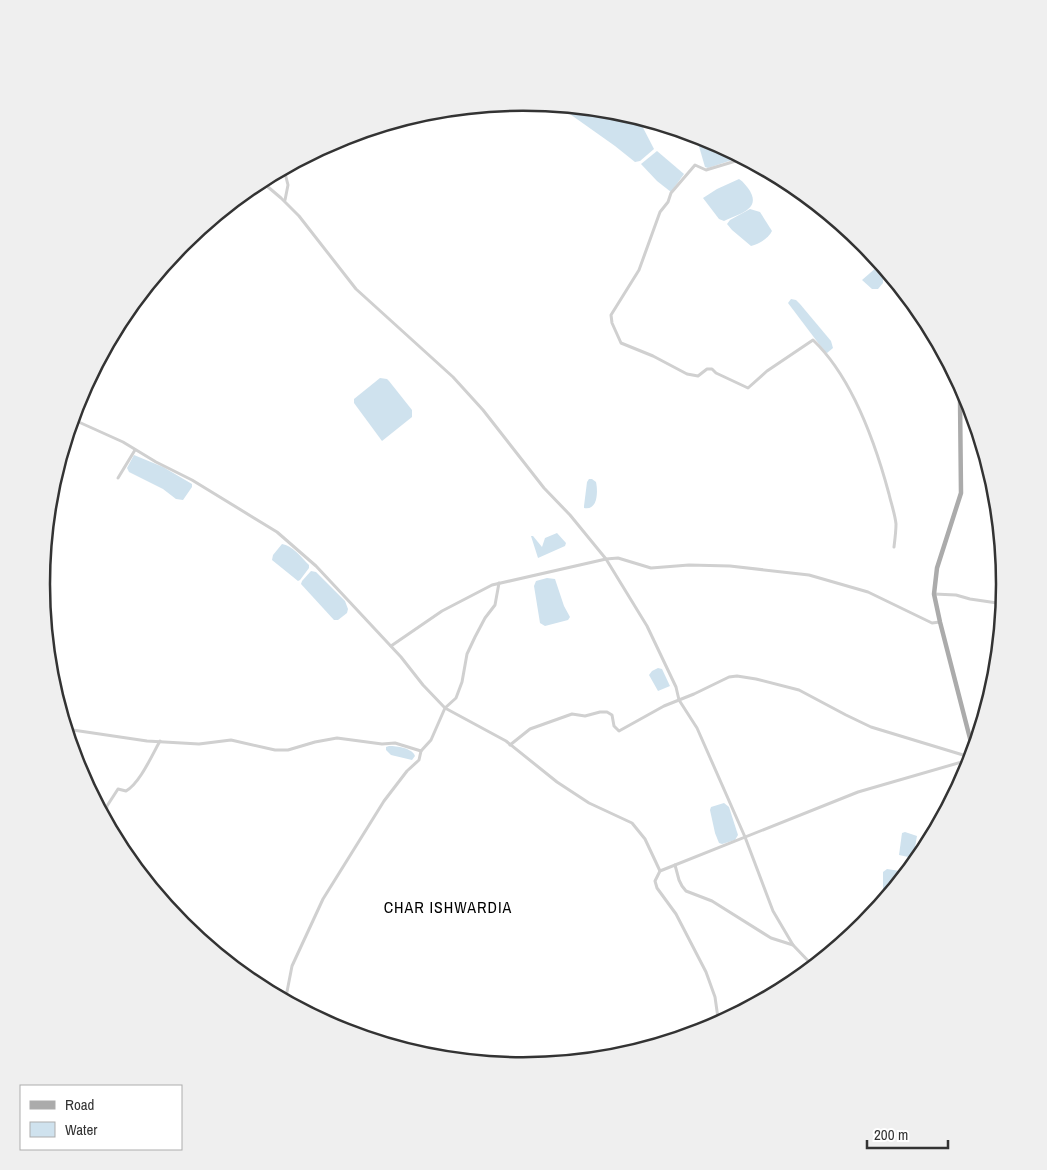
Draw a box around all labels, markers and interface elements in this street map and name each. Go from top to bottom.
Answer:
district label: CHAR ISHWARDIA [384,896,512,918]
legend [20,1085,182,1150]
text: Road [65,1094,94,1115]
scale bar [867,1118,948,1150]
text: Water [65,1119,97,1140]
text: 200 m [874,1124,908,1145]

